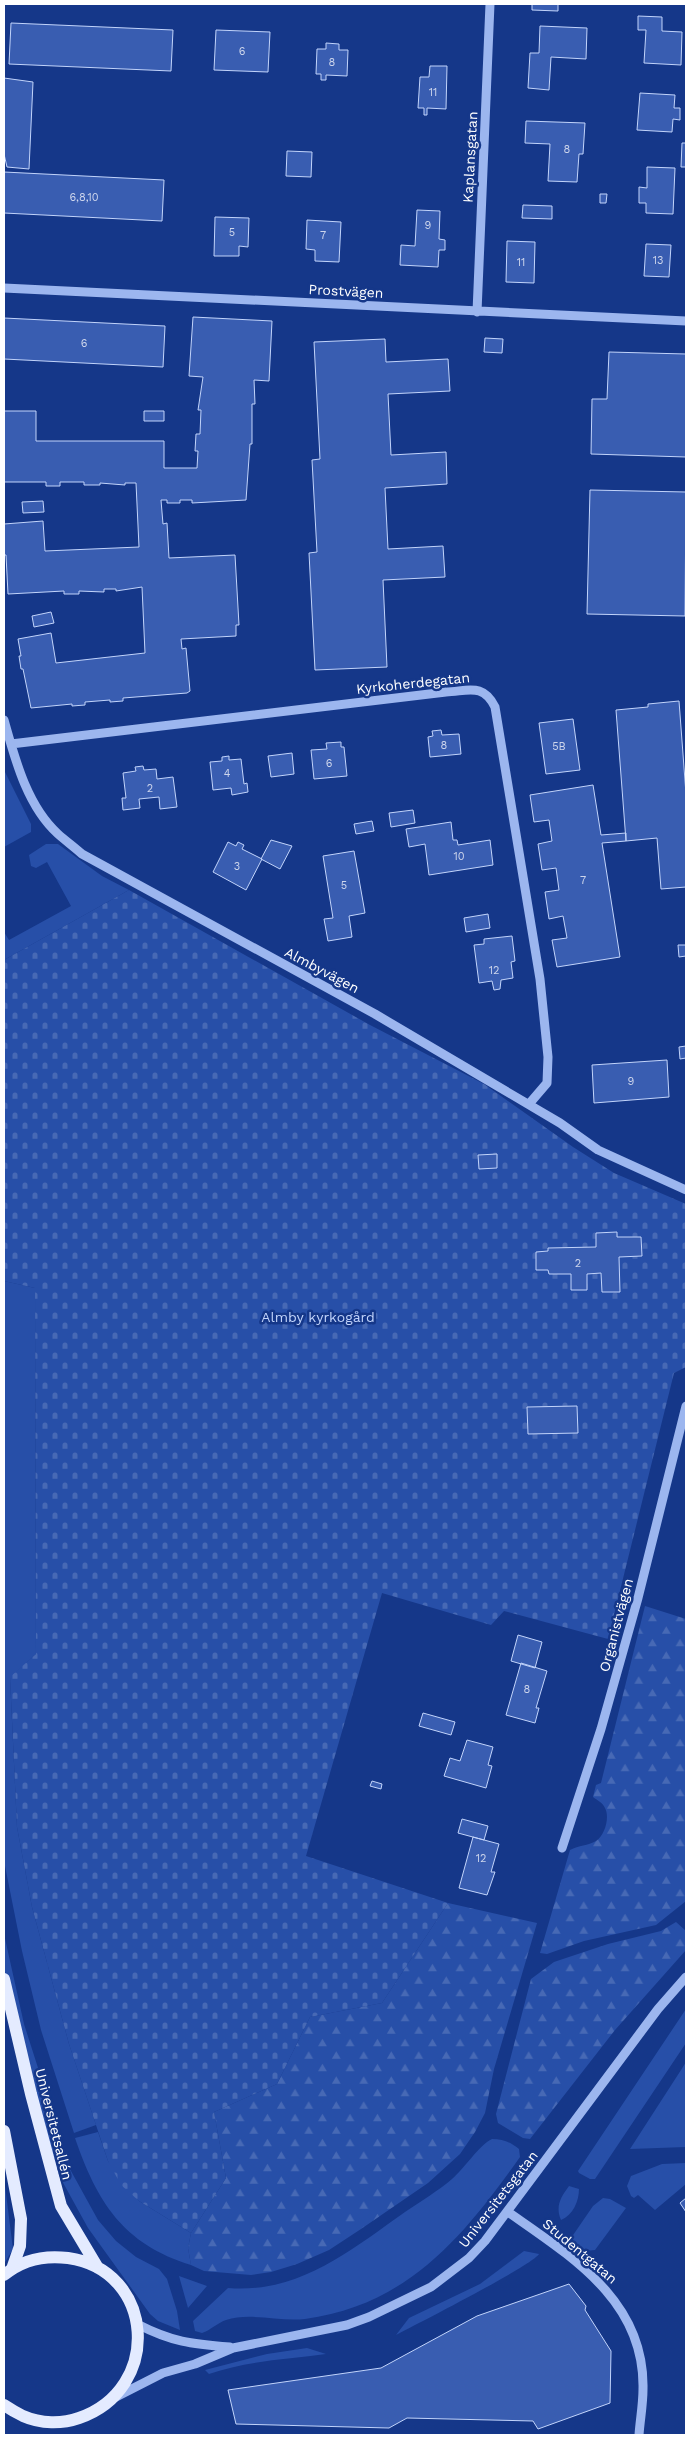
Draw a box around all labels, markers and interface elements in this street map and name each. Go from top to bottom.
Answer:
house number: 6 [239,45,246,58]
house number: 8 [329,56,336,69]
house number: 11 [429,86,437,99]
street label: Kaplansgatan [460,111,480,203]
house number: 8 [564,143,571,156]
house number: 6,8,10 [69,191,99,204]
house number: 9 [425,219,432,232]
house number: 5 [229,226,235,239]
house number: 7 [320,229,326,242]
house number: 13 [653,254,663,267]
house number: 11 [517,256,525,269]
street label: Prostvägen [308,281,384,301]
house number: 6 [81,337,88,350]
street label: Kyrkoherdegatan [355,669,471,697]
house number: 8 [441,739,448,752]
house number: 5B [552,740,566,753]
house number: 6 [326,757,333,770]
house number: 4 [224,767,231,780]
house number: 2 [147,782,153,795]
house number: 10 [453,850,465,863]
house number: 3 [234,860,240,873]
house number: 7 [580,874,586,887]
house number: 5 [341,879,347,892]
street label: Almbyvägen [282,944,362,996]
house number: 12 [489,964,499,977]
house number: 9 [628,1075,635,1088]
house number: 2 [575,1257,581,1270]
park label: Almby kyrkogård [261,1309,375,1325]
street label: Organistvägen [596,1577,636,1673]
house number: 8 [524,1683,531,1696]
house number: 12 [476,1852,486,1865]
street label: Universitetsallén [32,2067,76,2181]
street label: Universitetsgatan [455,2147,541,2251]
street label: Studentgatan [539,2215,621,2287]

